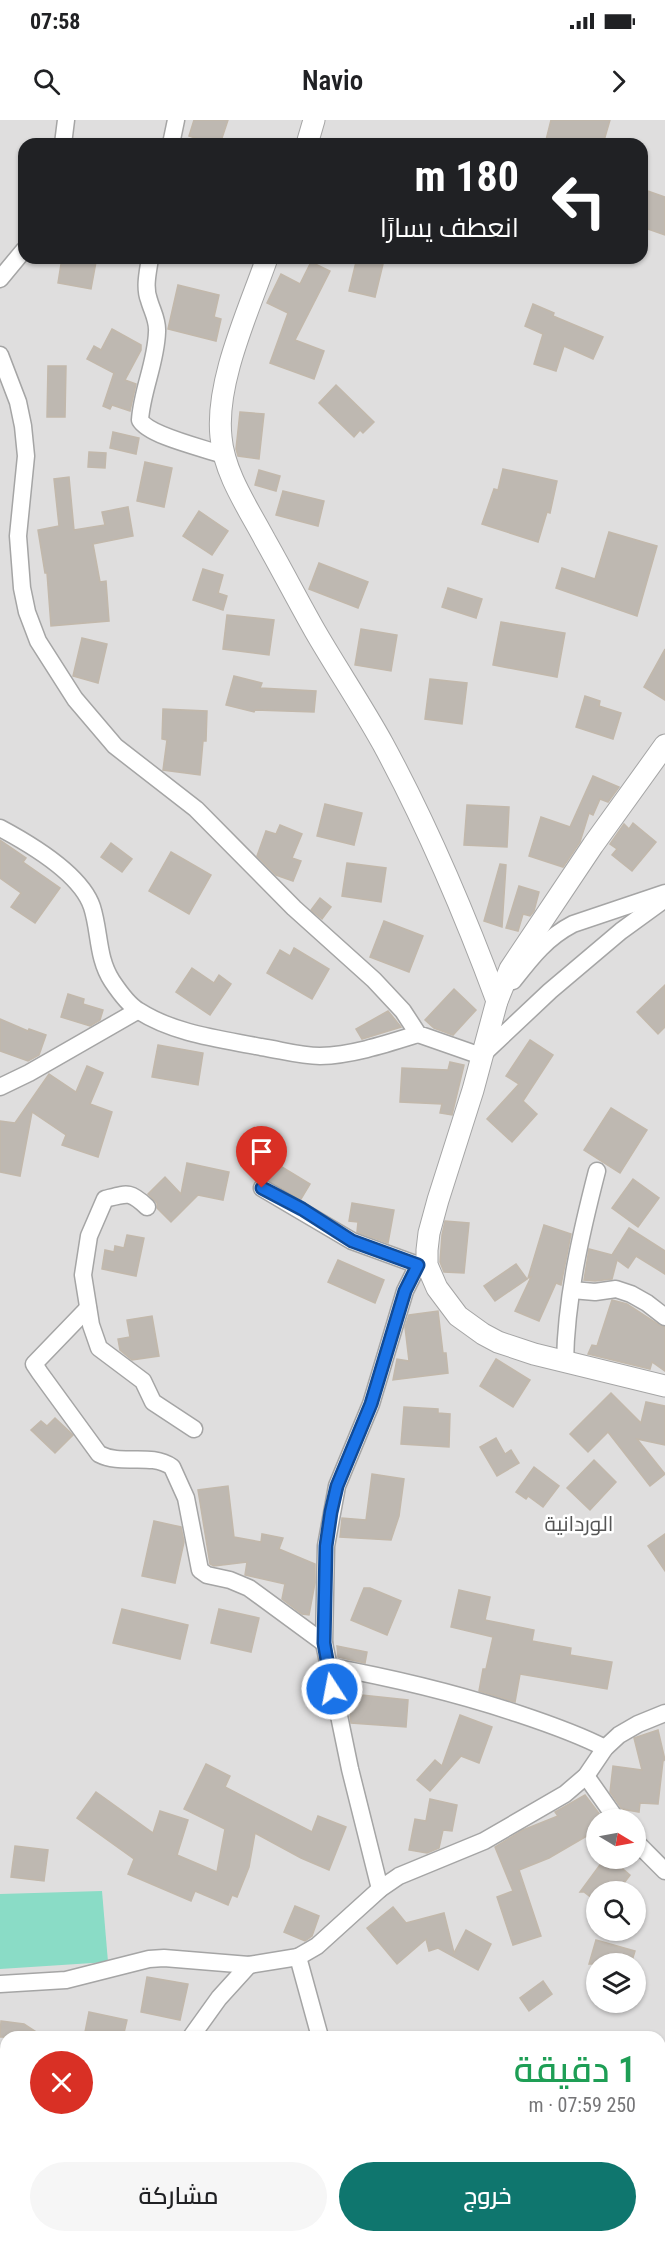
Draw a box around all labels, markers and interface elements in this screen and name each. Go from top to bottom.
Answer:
text: 07:58 [30,9,81,34]
icon: search [30,65,63,98]
text: Navio [302,65,363,97]
icon: forward [602,65,635,98]
text: 180 m [414,152,519,201]
icon: left [540,162,618,240]
text: انعطف يسارًا [380,212,519,244]
pin [236,1126,287,1188]
icon: arrive [245,1135,278,1168]
district label: الوردانية [545,1512,613,1536]
position arrow [300,1657,364,1721]
north arrow [586,1809,646,1869]
map controls [586,1809,646,2013]
button: search [586,1881,646,1941]
button: layers [586,1953,646,2013]
text: 1 دقيقة [514,2049,636,2091]
button: close [30,2051,93,2114]
text: 250 m · 07:59 [529,2093,636,2117]
button: مشاركة [30,2162,327,2231]
button: خروج [339,2162,636,2231]

